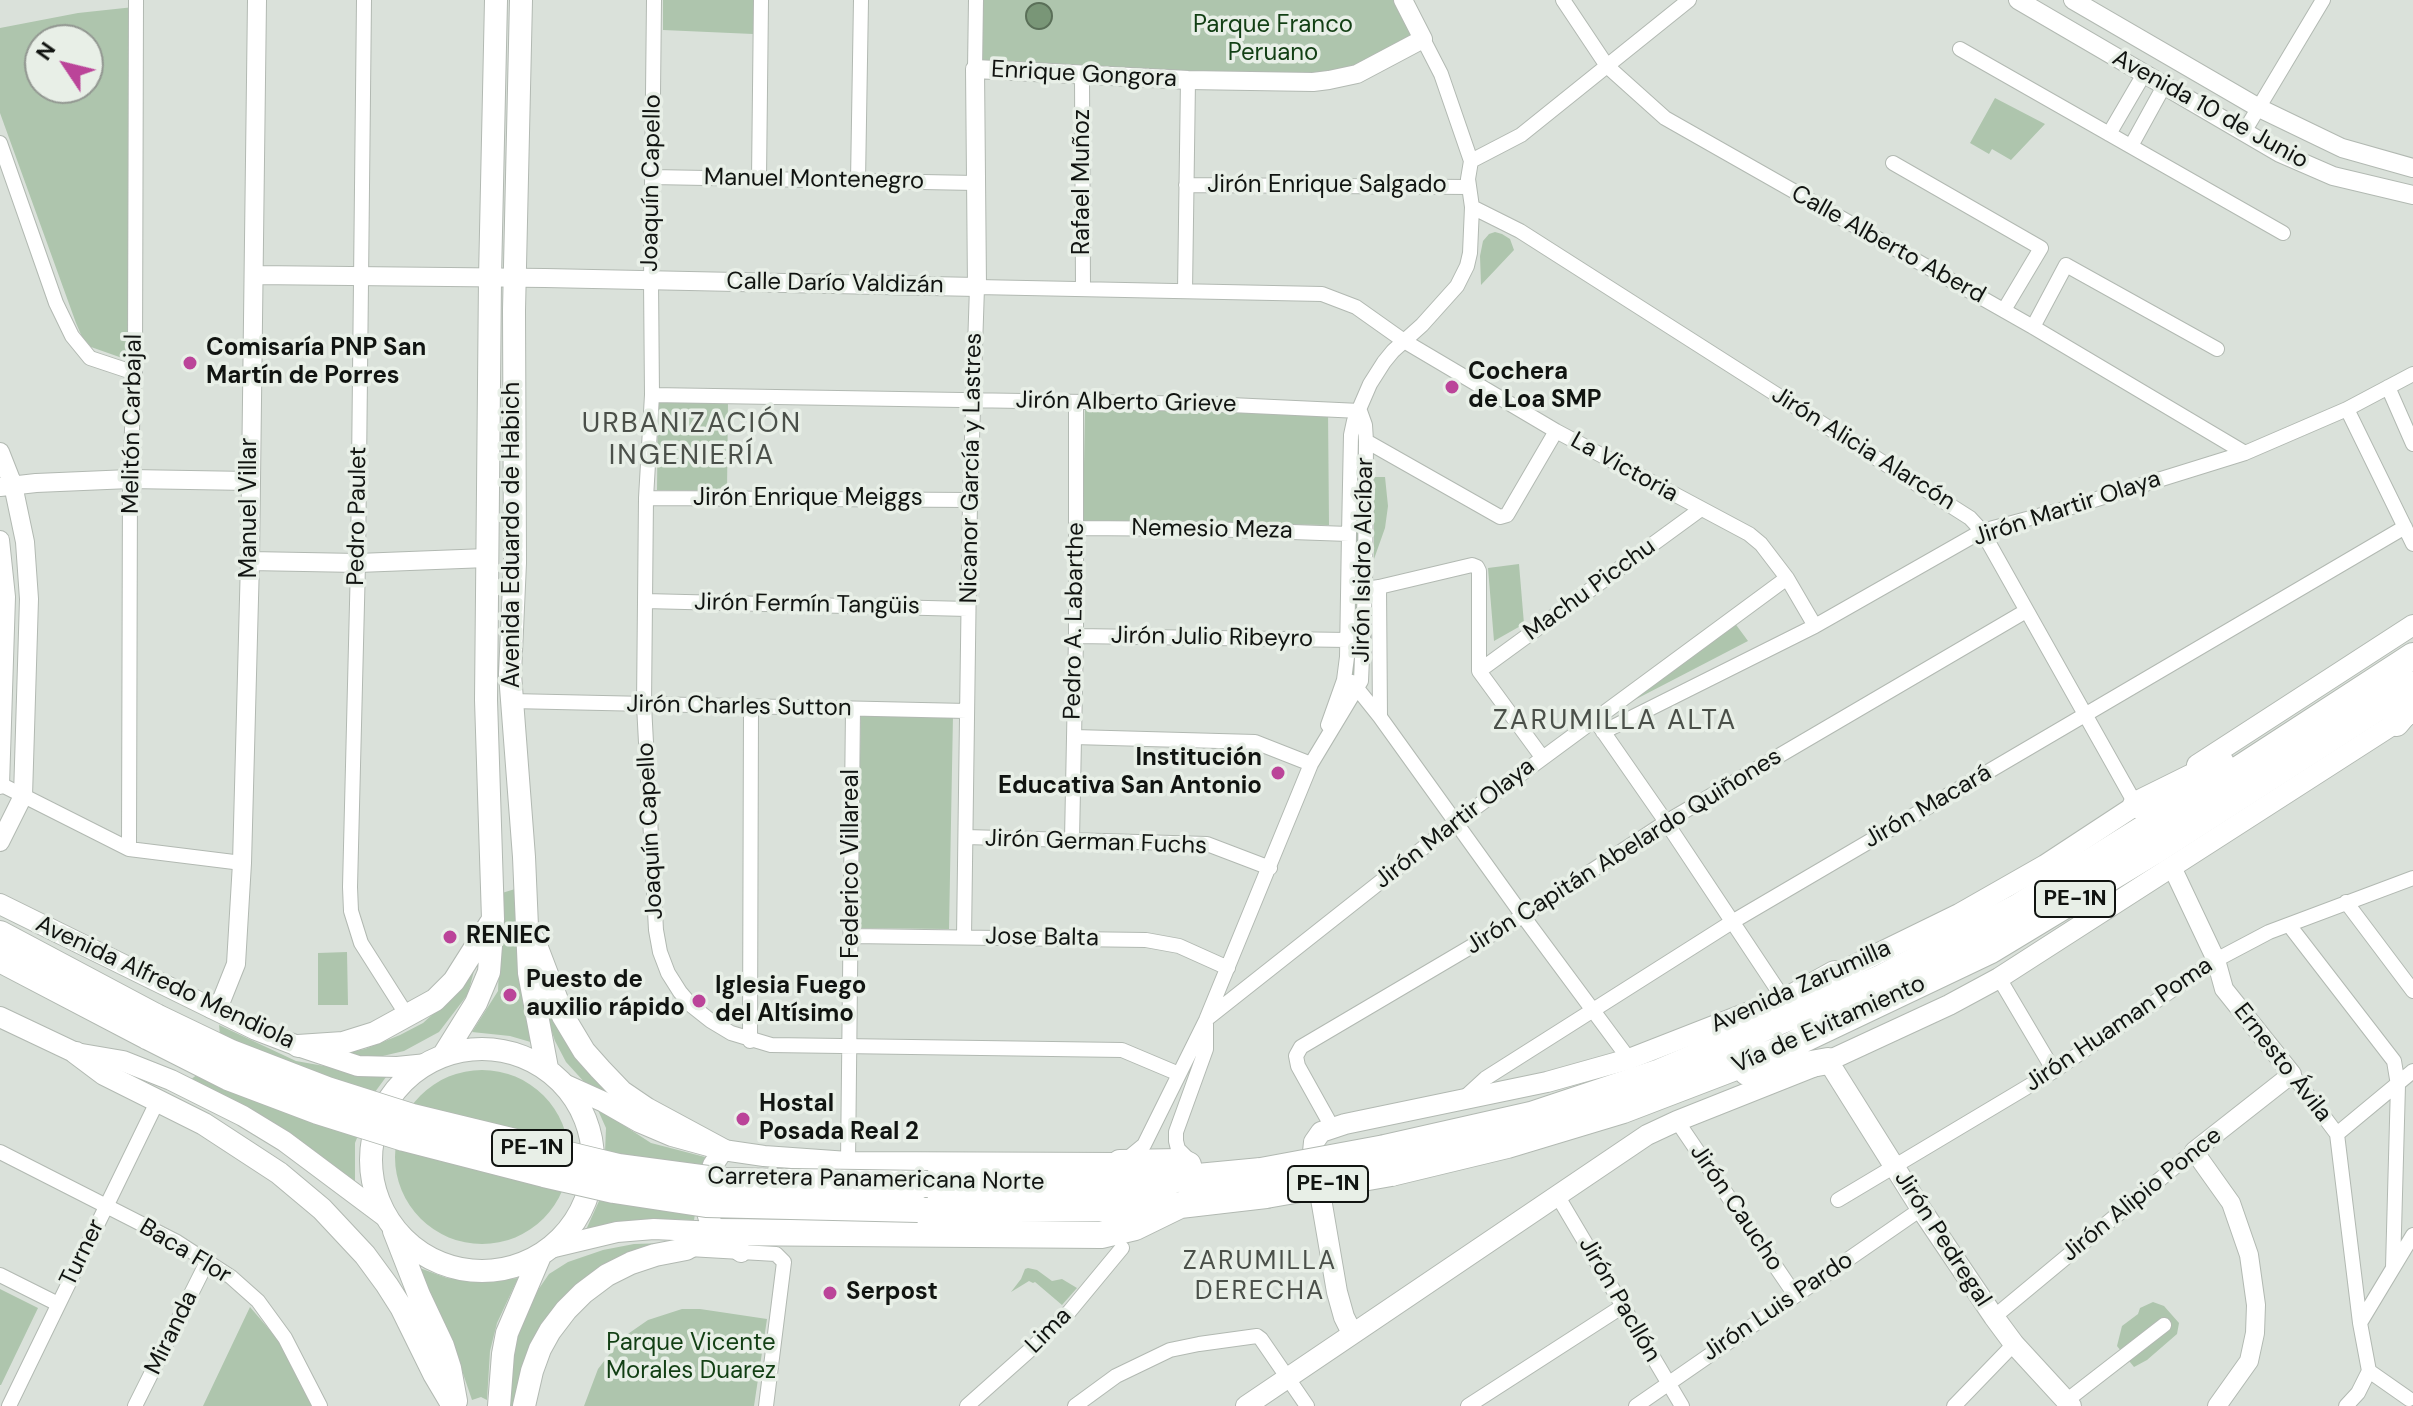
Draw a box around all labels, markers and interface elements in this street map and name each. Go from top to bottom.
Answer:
park label: Parque Franco Peruano [1193,12,1353,68]
north arrow [24,24,104,104]
text: N [29,36,62,66]
street label: Avenida 10 de Junio [2107,44,2313,176]
street label: Enrique Gongora [990,56,1178,94]
street label: Joaquín Capello [636,94,668,272]
street label: Rafael Muñoz [1069,109,1097,255]
street label: Manuel Montenegro [704,164,924,196]
street label: Jirón Enrique Salgado [1207,172,1447,200]
street label: Calle Alberto Aberd [1786,180,1990,310]
street label: Calle Darío Valdizán [726,268,944,300]
street label: Nicanor García y Lastres [955,332,989,604]
street label: Melitón Carbajal [117,334,149,514]
place label: Comisaría PNP San Martín de Porres [206,335,426,391]
marker: Comisaría PNP San Martín de Porres [181,354,199,372]
place label: Cochera de Loa SMP [1468,359,1601,415]
marker: Cochera de Loa SMP [1443,378,1461,396]
street label: Jirón Alicia Alarcón [1766,381,1960,517]
street label: Avenida Eduardo de Habich [499,382,527,688]
street label: Jirón Alberto Grieve [1015,387,1237,419]
district label: URBANIZACIÓN INGENIERÍA [582,408,802,474]
street label: La Victoria [1565,427,1683,509]
street label: Manuel Villar [236,438,264,578]
street label: Pedro Paulet [342,446,374,586]
street label: Jirón Isidro Alcíbar [1348,457,1380,663]
street label: Jirón Martir Olaya [1970,465,2164,553]
street label: Jirón Enrique Meiggs [693,485,923,513]
street label: Nemesio Meza [1131,514,1293,546]
street label: Pedro A. Labarthe [1059,522,1091,720]
street label: Machu Picchu [1519,533,1661,647]
street label: Jirón Fermín Tangüis [694,589,920,621]
street label: Jirón Julio Ribeyro [1111,622,1313,654]
street label: Jirón Charles Sutton [626,691,852,723]
district label: ZARUMILLA ALTA [1493,705,1737,739]
street label: Joaquín Capello [632,742,670,920]
street label: Jirón Capitán Abelardo Quiñones [1461,743,1787,961]
place label: Institución Educativa San Antonio [998,745,1262,801]
street label: Jirón Martir Olaya [1369,752,1541,896]
street label: Jirón Macará [1859,759,1997,855]
marker: Institución Educativa San Antonio [1269,764,1287,782]
street label: Federico Villareal [838,769,866,959]
street label: Jirón German Fuchs [985,825,1207,861]
road number: PE-1N [2035,881,2115,917]
street label: Avenida Alfredo Mendiola [31,910,299,1056]
place label: RENIEC [466,923,551,951]
street label: Jose Balta [985,923,1099,953]
marker: RENIEC [441,928,459,946]
street label: Avenida Zarumilla [1707,934,1895,1040]
street label: Jirón Huaman Poma [2020,951,2218,1099]
place label: Puesto de auxilio rápido [526,967,685,1023]
street label: Vía de Evitamiento [1728,970,1930,1080]
place label: Iglesia Fuego del Altísimo [715,973,866,1029]
marker: Puesto de auxilio rápido [501,986,519,1004]
marker: Iglesia Fuego del Altísimo [690,992,708,1010]
street label: Ernesto Ávila [2227,998,2337,1128]
place label: Hostal Posada Real 2 [759,1091,919,1147]
marker: Hostal Posada Real 2 [734,1110,752,1128]
street label: Jirón Alipio Ponce [2056,1122,2228,1268]
road number: PE-1N [492,1130,572,1166]
street label: Jirón Caucho [1683,1139,1789,1277]
street label: Carretera Panamericana Norte [707,1163,1045,1197]
road number: PE-1N [1288,1166,1368,1202]
street label: Jirón Pedregal [1887,1166,1997,1312]
street label: Baca Flor [134,1213,236,1291]
street label: Turner [54,1215,112,1291]
street label: Jirón Pacllón [1572,1232,1666,1368]
district label: ZARUMILLA DERECHA [1183,1246,1337,1308]
street label: Jirón Luis Pardo [1697,1246,1859,1368]
place label: Serpost [846,1279,938,1307]
marker: Serpost [821,1284,839,1302]
street label: Miranda [139,1286,205,1380]
street label: Lima [1020,1302,1078,1360]
park label: Parque Vicente Morales Duarez [606,1330,776,1386]

